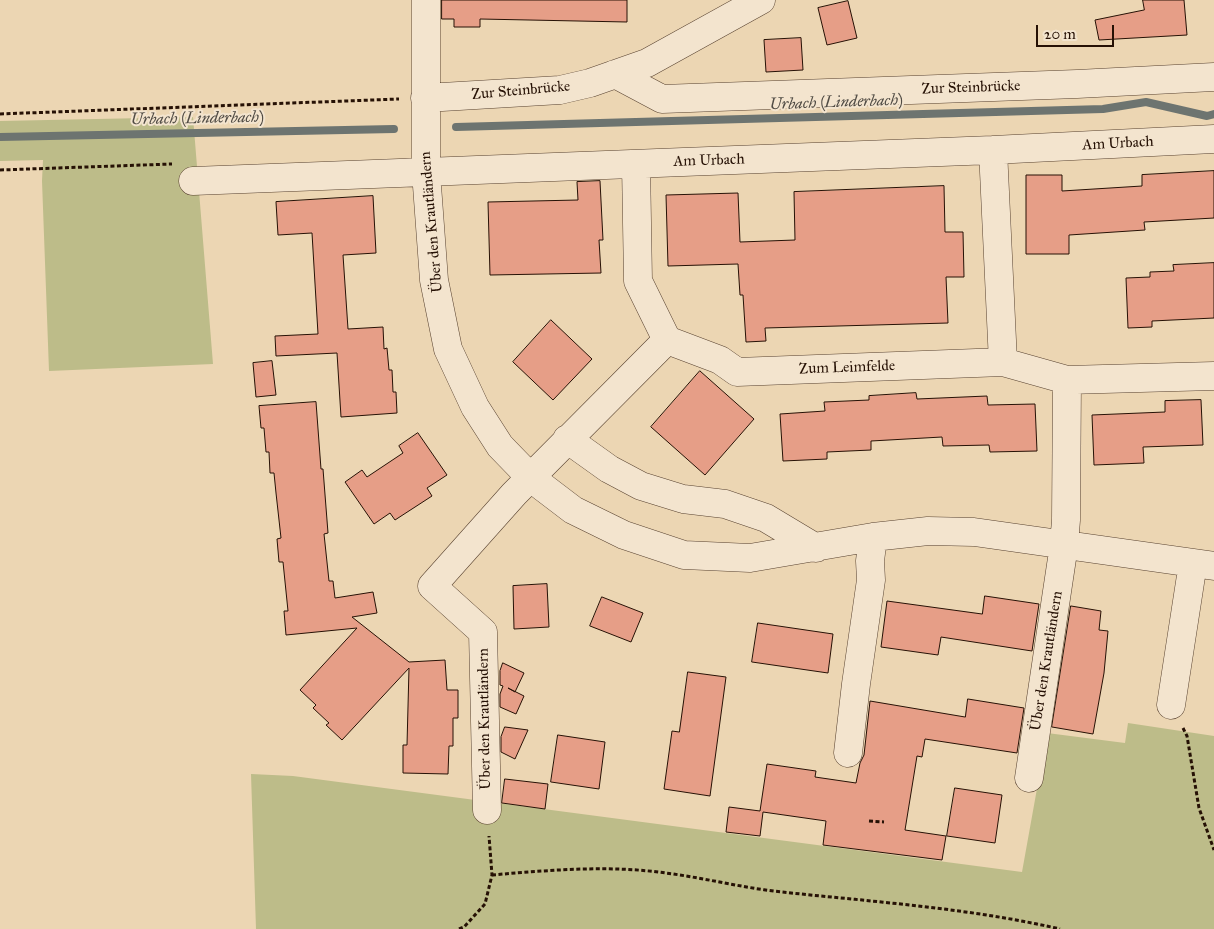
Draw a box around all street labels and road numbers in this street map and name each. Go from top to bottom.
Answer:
street label: Zur Steinbrücke [921,77,1021,99]
street label: Zur Steinbrücke [471,78,571,104]
street label: Am Urbach [1082,133,1154,155]
street label: Über den Krautländern [417,151,447,293]
street label: Am Urbach [673,151,745,171]
street label: Zum Leimfelde [799,357,895,379]
street label: Über den Krautländern [1027,590,1067,732]
street label: Über den Krautländern [475,648,495,790]

